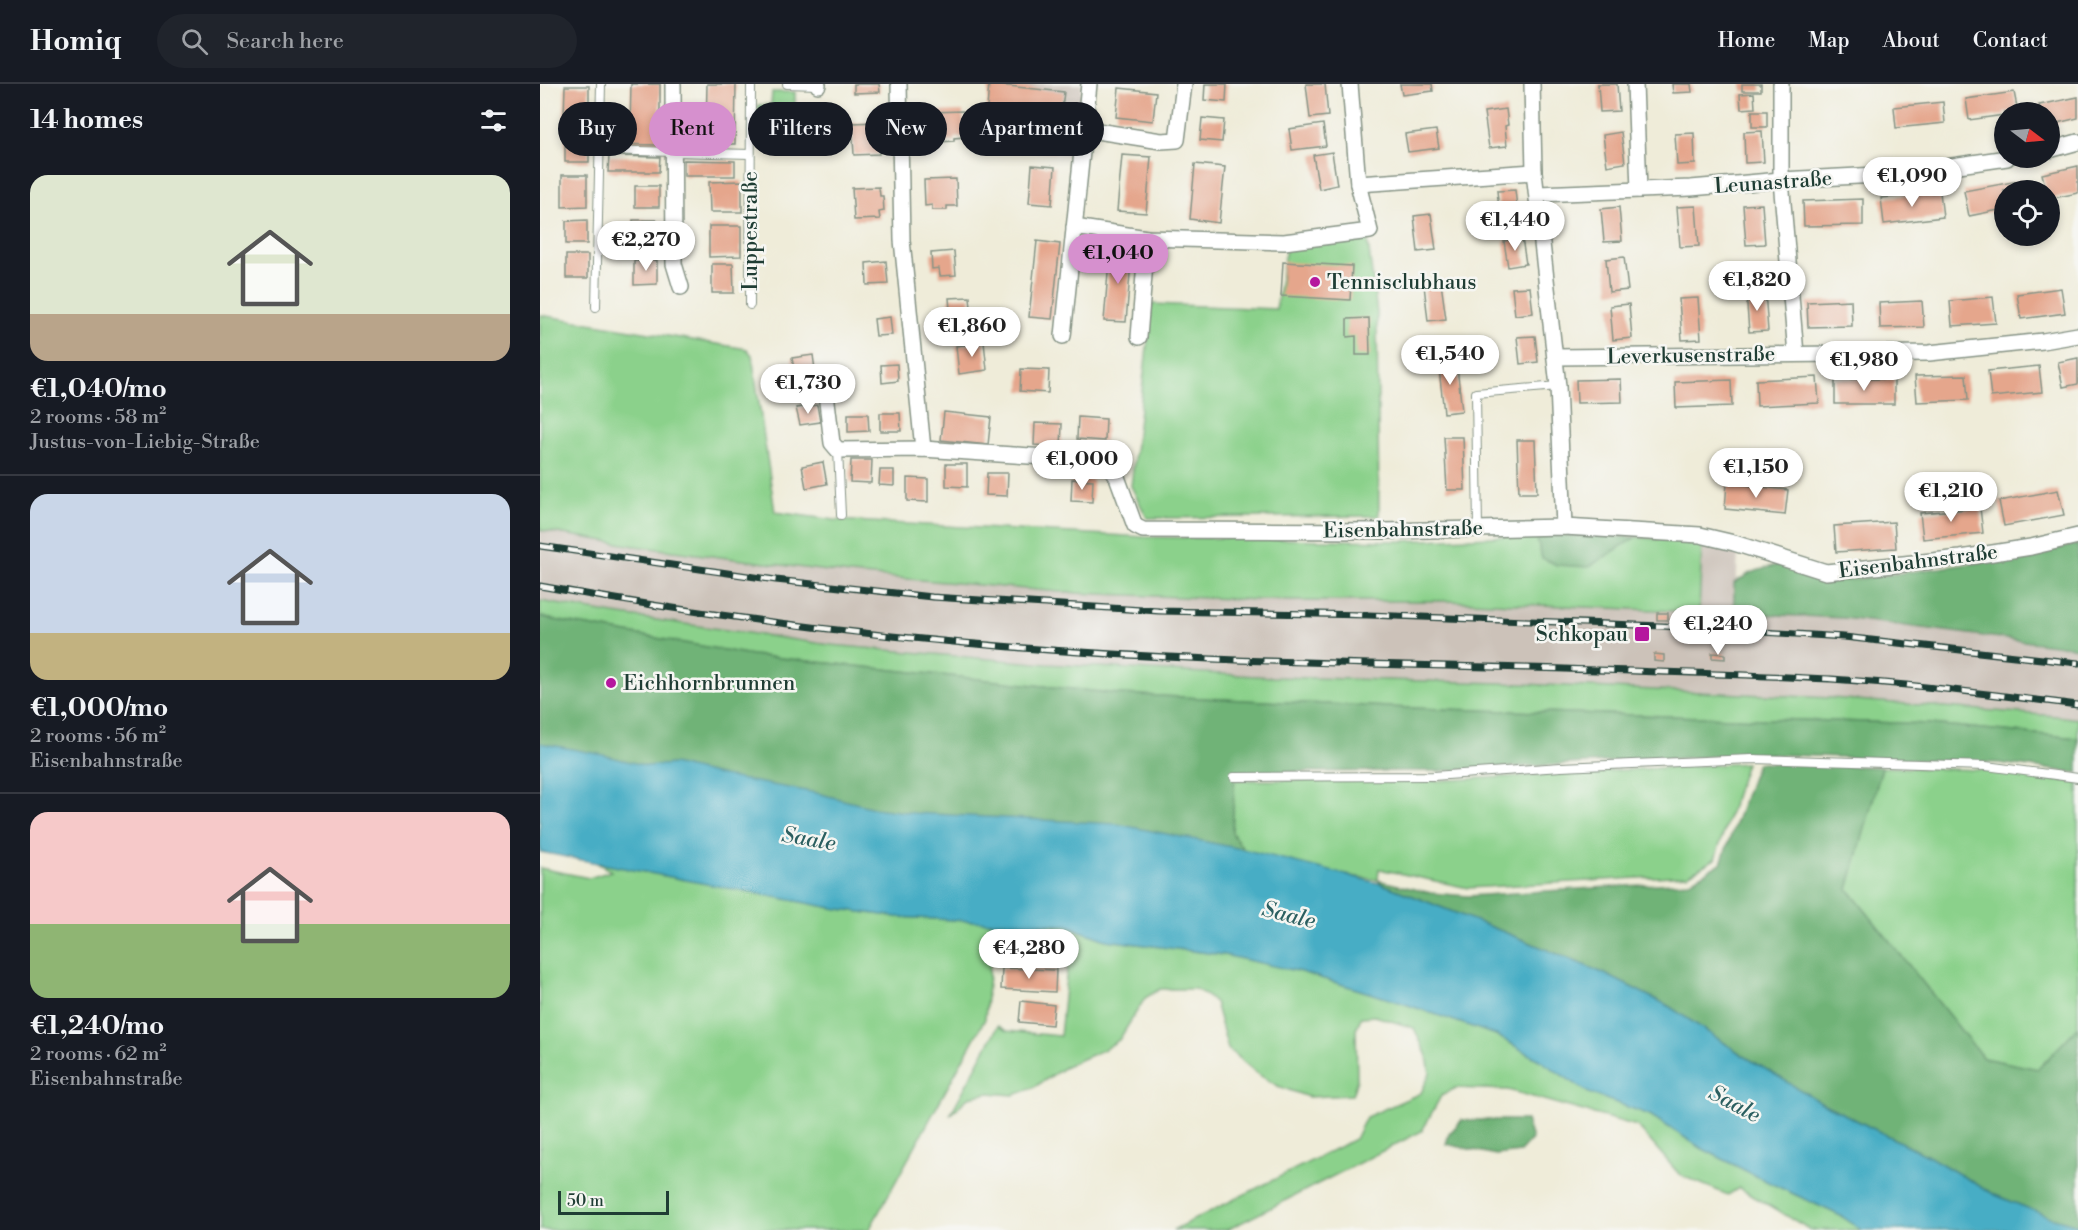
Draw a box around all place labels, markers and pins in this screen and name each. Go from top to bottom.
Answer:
pin: €1,090 [1863,157,1961,208]
pin: €1,440 [1466,201,1564,252]
pin: €2,270 [597,221,695,272]
pin: €1,040 [1069,234,1167,285]
pin: €1,820 [1708,261,1806,312]
place label: Tennisclubhaus [1327,270,1477,296]
marker: Tennisclubhaus [1308,275,1322,289]
pin: €1,860 [923,307,1021,358]
pin: €1,540 [1401,335,1499,386]
pin: €1,980 [1815,341,1913,392]
pin: €1,730 [759,364,857,415]
pin: €1,000 [1033,440,1131,491]
pin: €1,150 [1707,448,1805,499]
pin: €1,210 [1902,472,2000,523]
pin: €1,240 [1669,605,1767,656]
place label: Schkopau [1536,622,1628,648]
marker: Schkopau [1633,625,1651,643]
place label: Eichhornbrunnen [623,671,796,697]
marker: Eichhornbrunnen [604,676,618,690]
pin: €4,280 [980,929,1078,980]

